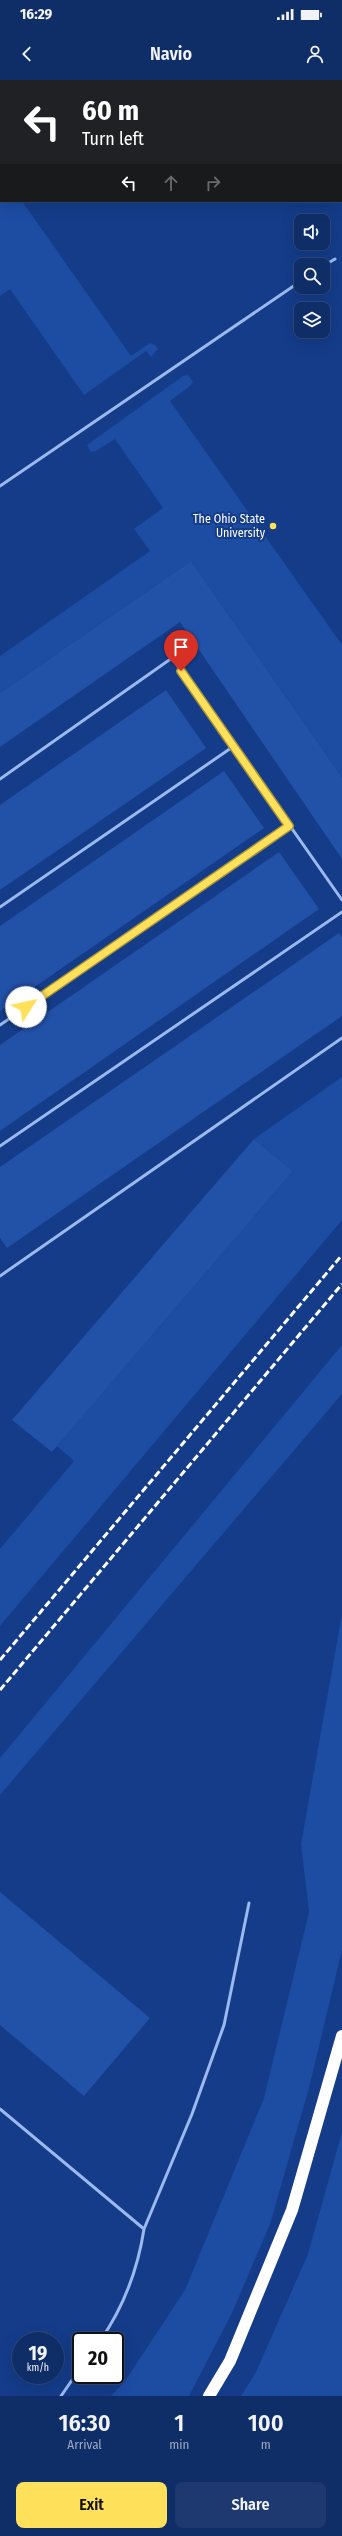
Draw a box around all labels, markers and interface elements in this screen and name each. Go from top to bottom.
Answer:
text: 16:29 [20,5,52,23]
icon: back [16,43,38,65]
text: Navio [150,43,192,65]
icon: person [304,43,326,65]
text: 60 m [82,94,139,127]
icon: left [16,96,68,148]
text: Turn left [82,128,144,150]
icon: left [118,172,140,194]
icon: ahead [160,172,182,194]
icon: right [202,172,224,194]
map controls [294,214,330,338]
button: sound [294,214,330,250]
button: search [294,258,330,294]
button: layers [294,302,330,338]
place label: The Ohio State University [193,512,266,540]
marker: The Ohio State University [268,521,278,531]
pin [164,630,198,671]
icon: arrive [170,636,192,658]
position arrow [5,986,47,1028]
speed limit sign: 20 [72,2332,124,2384]
text: 19 [29,2341,47,2365]
text: km/h [27,2362,49,2374]
text: 16:30 [58,2409,111,2437]
text: 1 [174,2409,184,2437]
text: 100 [248,2409,284,2437]
text: Arrival [67,2437,102,2452]
text: min [169,2437,189,2452]
text: m [261,2437,271,2452]
button: Exit [16,2482,167,2528]
button: Share [175,2482,326,2528]

